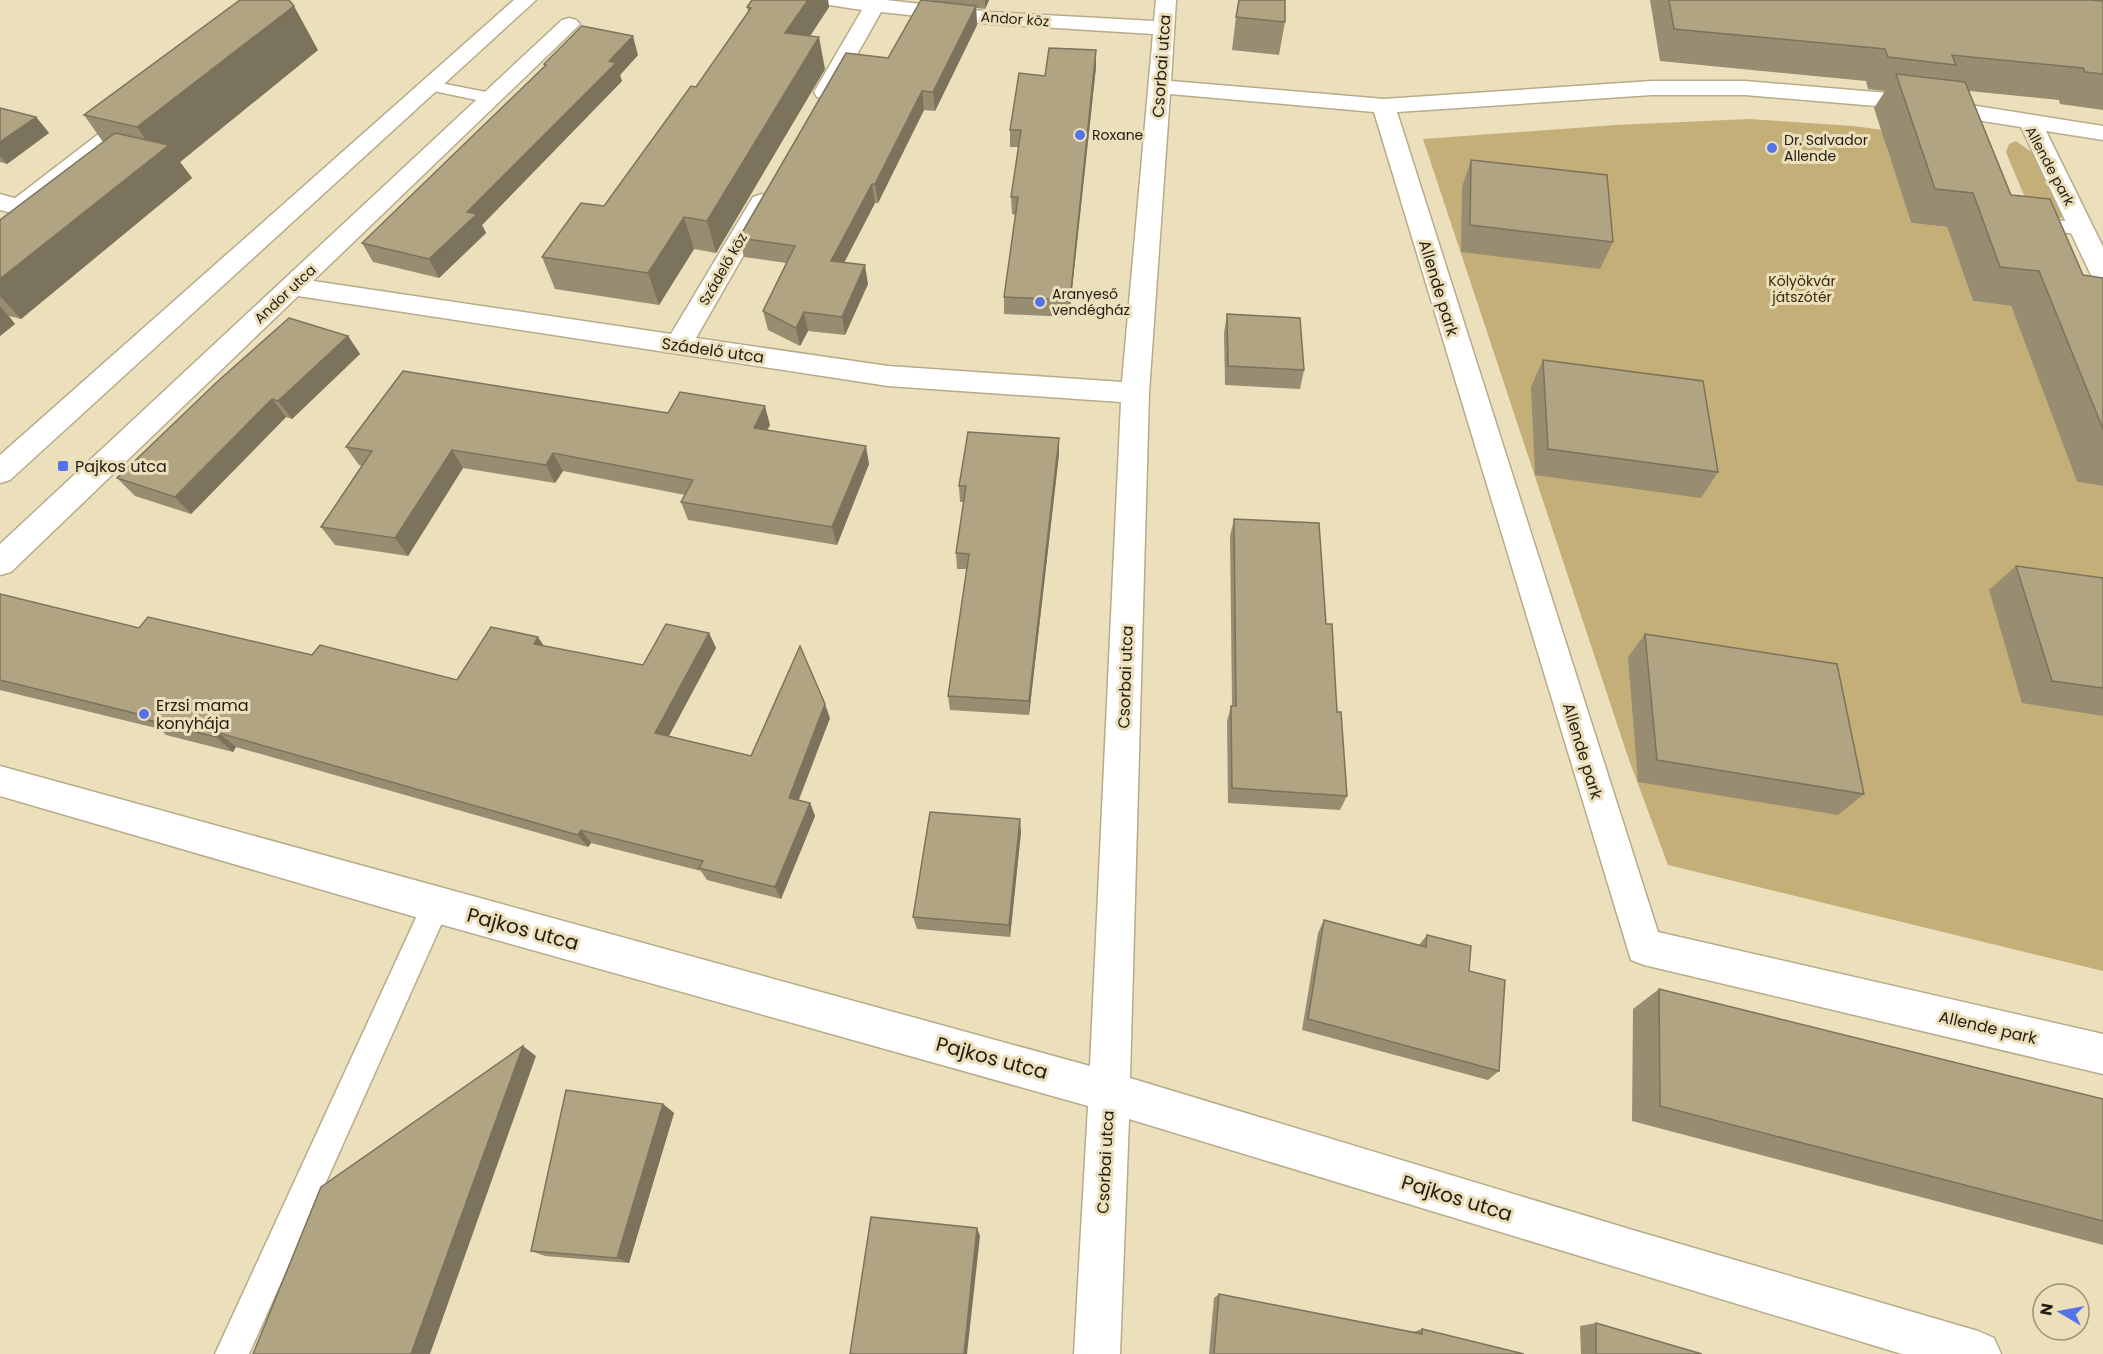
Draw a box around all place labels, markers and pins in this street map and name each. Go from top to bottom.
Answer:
place label: Roxane [1092,125,1144,145]
marker: Roxane [1073,128,1087,142]
place label: Dr. Salvador Allende [1784,130,1868,166]
marker: Dr. Salvador Allende [1765,141,1779,155]
place label: Aranyeső vendégház [1052,284,1130,320]
marker: Aranyeső vendégház [1033,295,1047,309]
place label: Pajkos utca [75,455,167,478]
marker: Pajkos utca [56,459,70,473]
place label: Erzsi mama konyhája [156,694,249,735]
marker: Erzsi mama konyhája [137,707,151,721]

